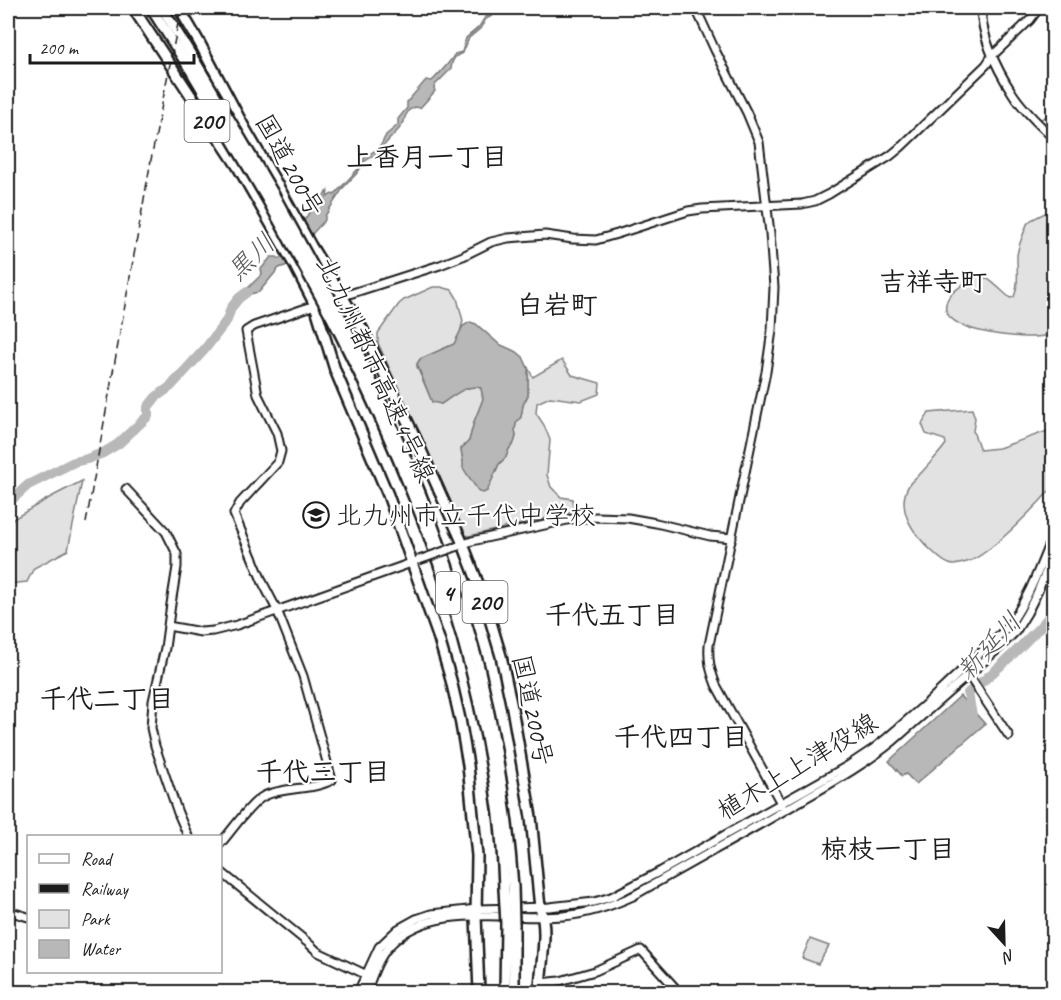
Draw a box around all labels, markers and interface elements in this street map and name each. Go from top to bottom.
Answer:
scale bar [30,27,194,65]
text: 200 m [39,37,80,59]
road number: 200 [184,100,230,142]
street label: 国道200号 [248,108,331,223]
district label: 上香月一丁目 [346,140,508,174]
water label: 黒川 [220,226,282,288]
street label: 北九州都市高速4号線 [309,251,442,488]
district label: 吉祥寺町 [879,265,987,299]
district label: 白岩町 [517,288,598,322]
place label: 北九州市立千代中学校 [336,499,596,532]
school or university icon: 北九州市立千代中学校 [301,500,331,530]
road number: 4 [436,572,460,614]
road number: 200 [462,581,508,623]
district label: 千代五丁目 [545,598,680,632]
water label: 新延川 [949,605,1029,687]
street label: 国道200号 [505,651,560,769]
district label: 千代二丁目 [40,682,175,716]
street label: 植木上上津役線 [711,705,884,827]
district label: 千代四丁目 [614,720,749,754]
district label: 千代三丁目 [256,755,391,789]
district label: 椋枝一丁目 [821,832,956,866]
legend [27,835,222,973]
text: Road [81,848,114,870]
text: Railway [81,878,129,900]
text: Park [81,908,111,930]
north arrow [974,913,1034,973]
text: Water [81,938,122,960]
text: N [998,945,1018,968]

